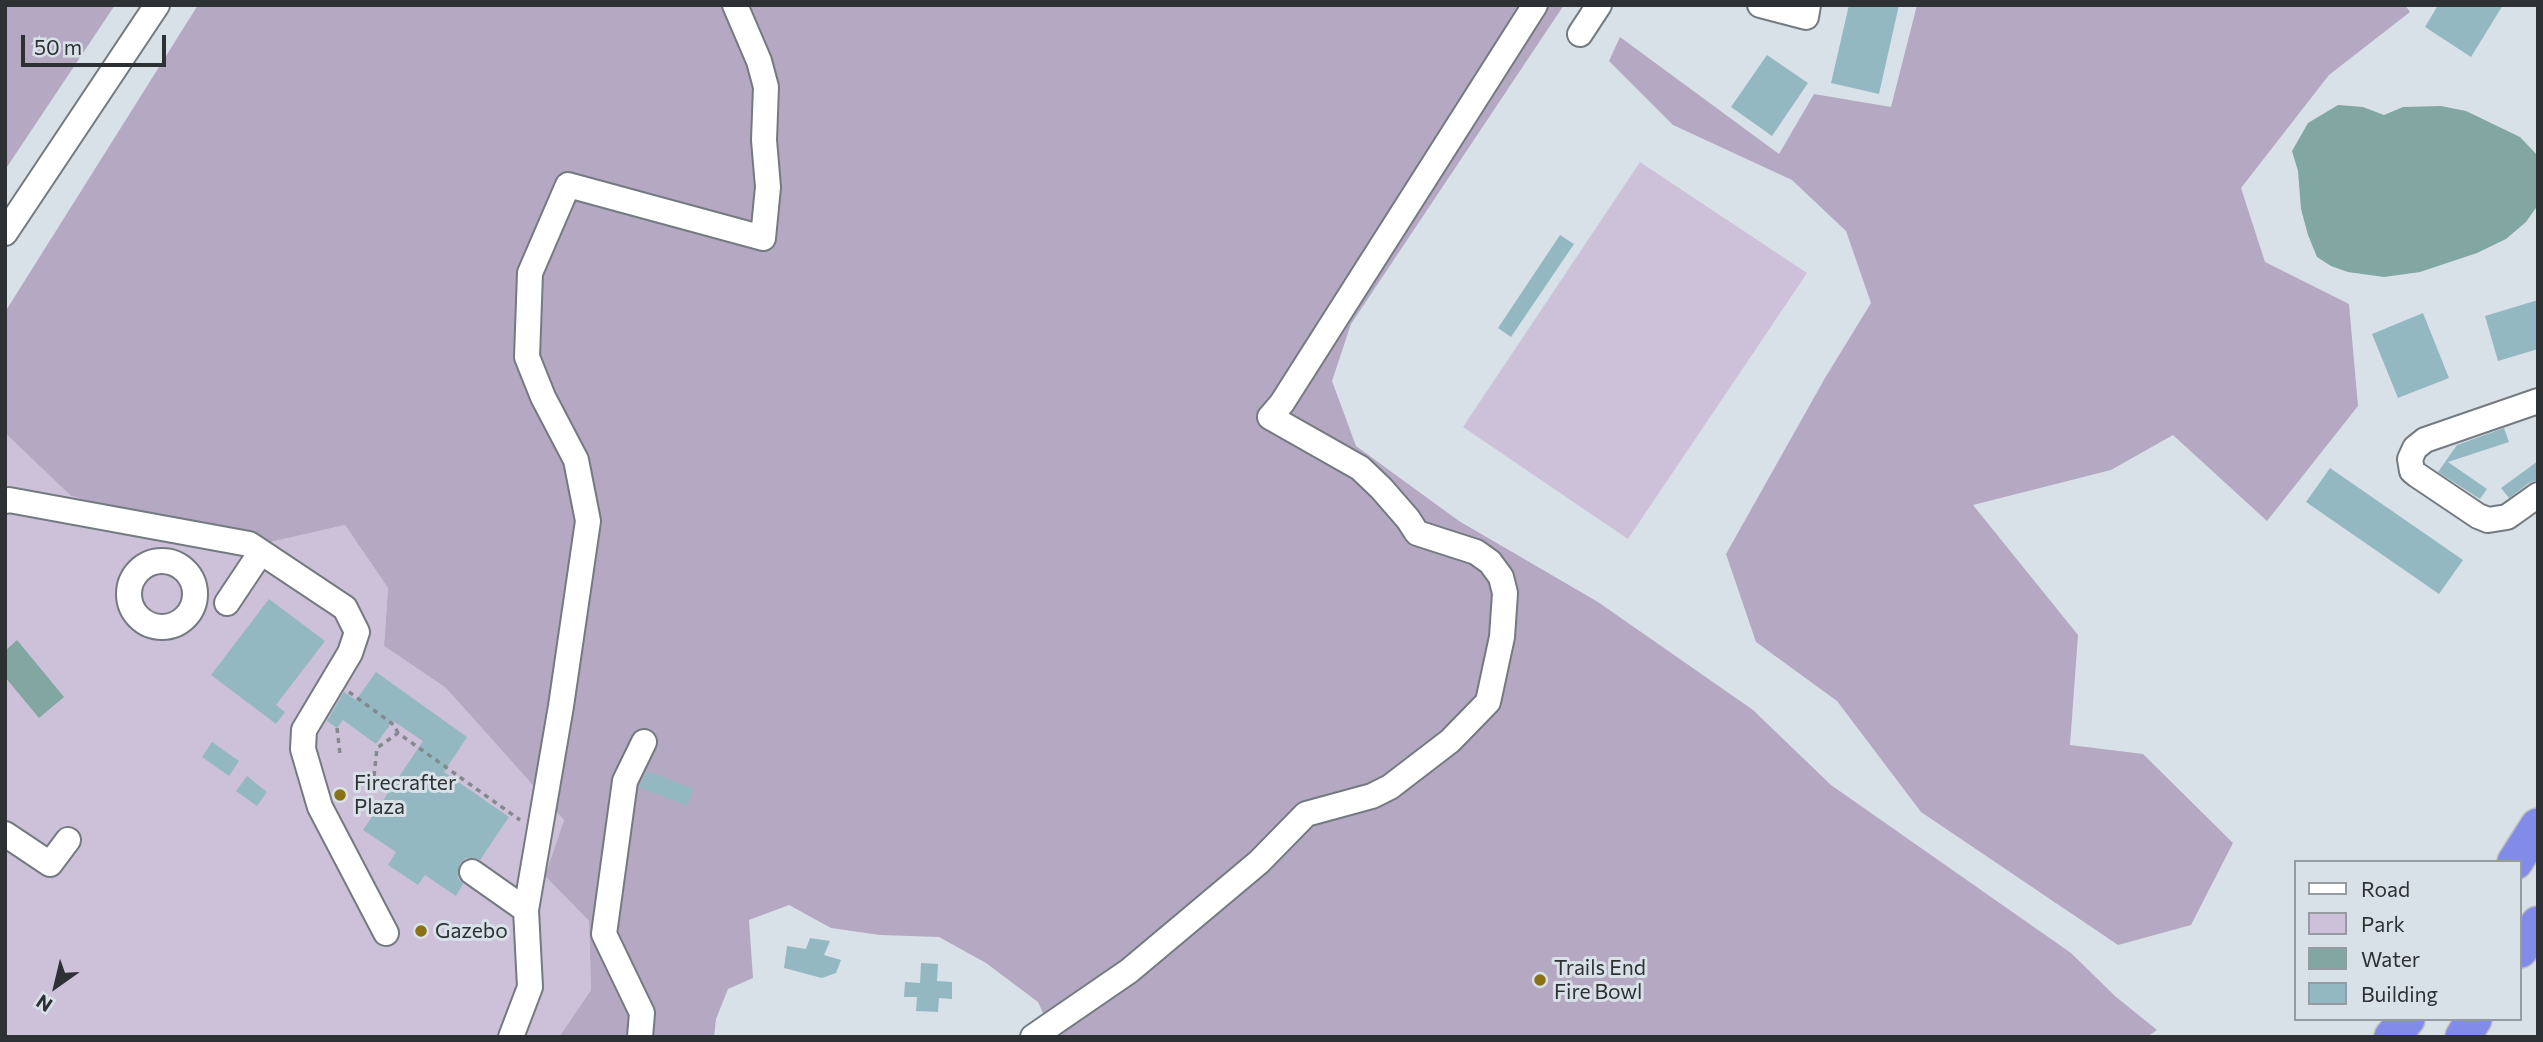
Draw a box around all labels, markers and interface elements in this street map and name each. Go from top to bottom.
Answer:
scale bar [24,21,170,65]
text: 50 m [34,34,82,59]
place label: Firecrafter Plaza [354,770,456,820]
marker: Firecrafter Plaza [332,787,348,803]
legend [2294,860,2522,1021]
text: Road [2361,876,2410,901]
text: Park [2361,911,2405,936]
place label: Gazebo [435,918,508,944]
marker: Gazebo [413,923,429,939]
text: Water [2361,946,2420,971]
north arrow [21,951,91,1021]
place label: Trails End Fire Bowl [1554,955,1646,1005]
marker: Trails End Fire Bowl [1532,972,1548,988]
text: Building [2361,981,2438,1006]
text: N [32,990,56,1017]

